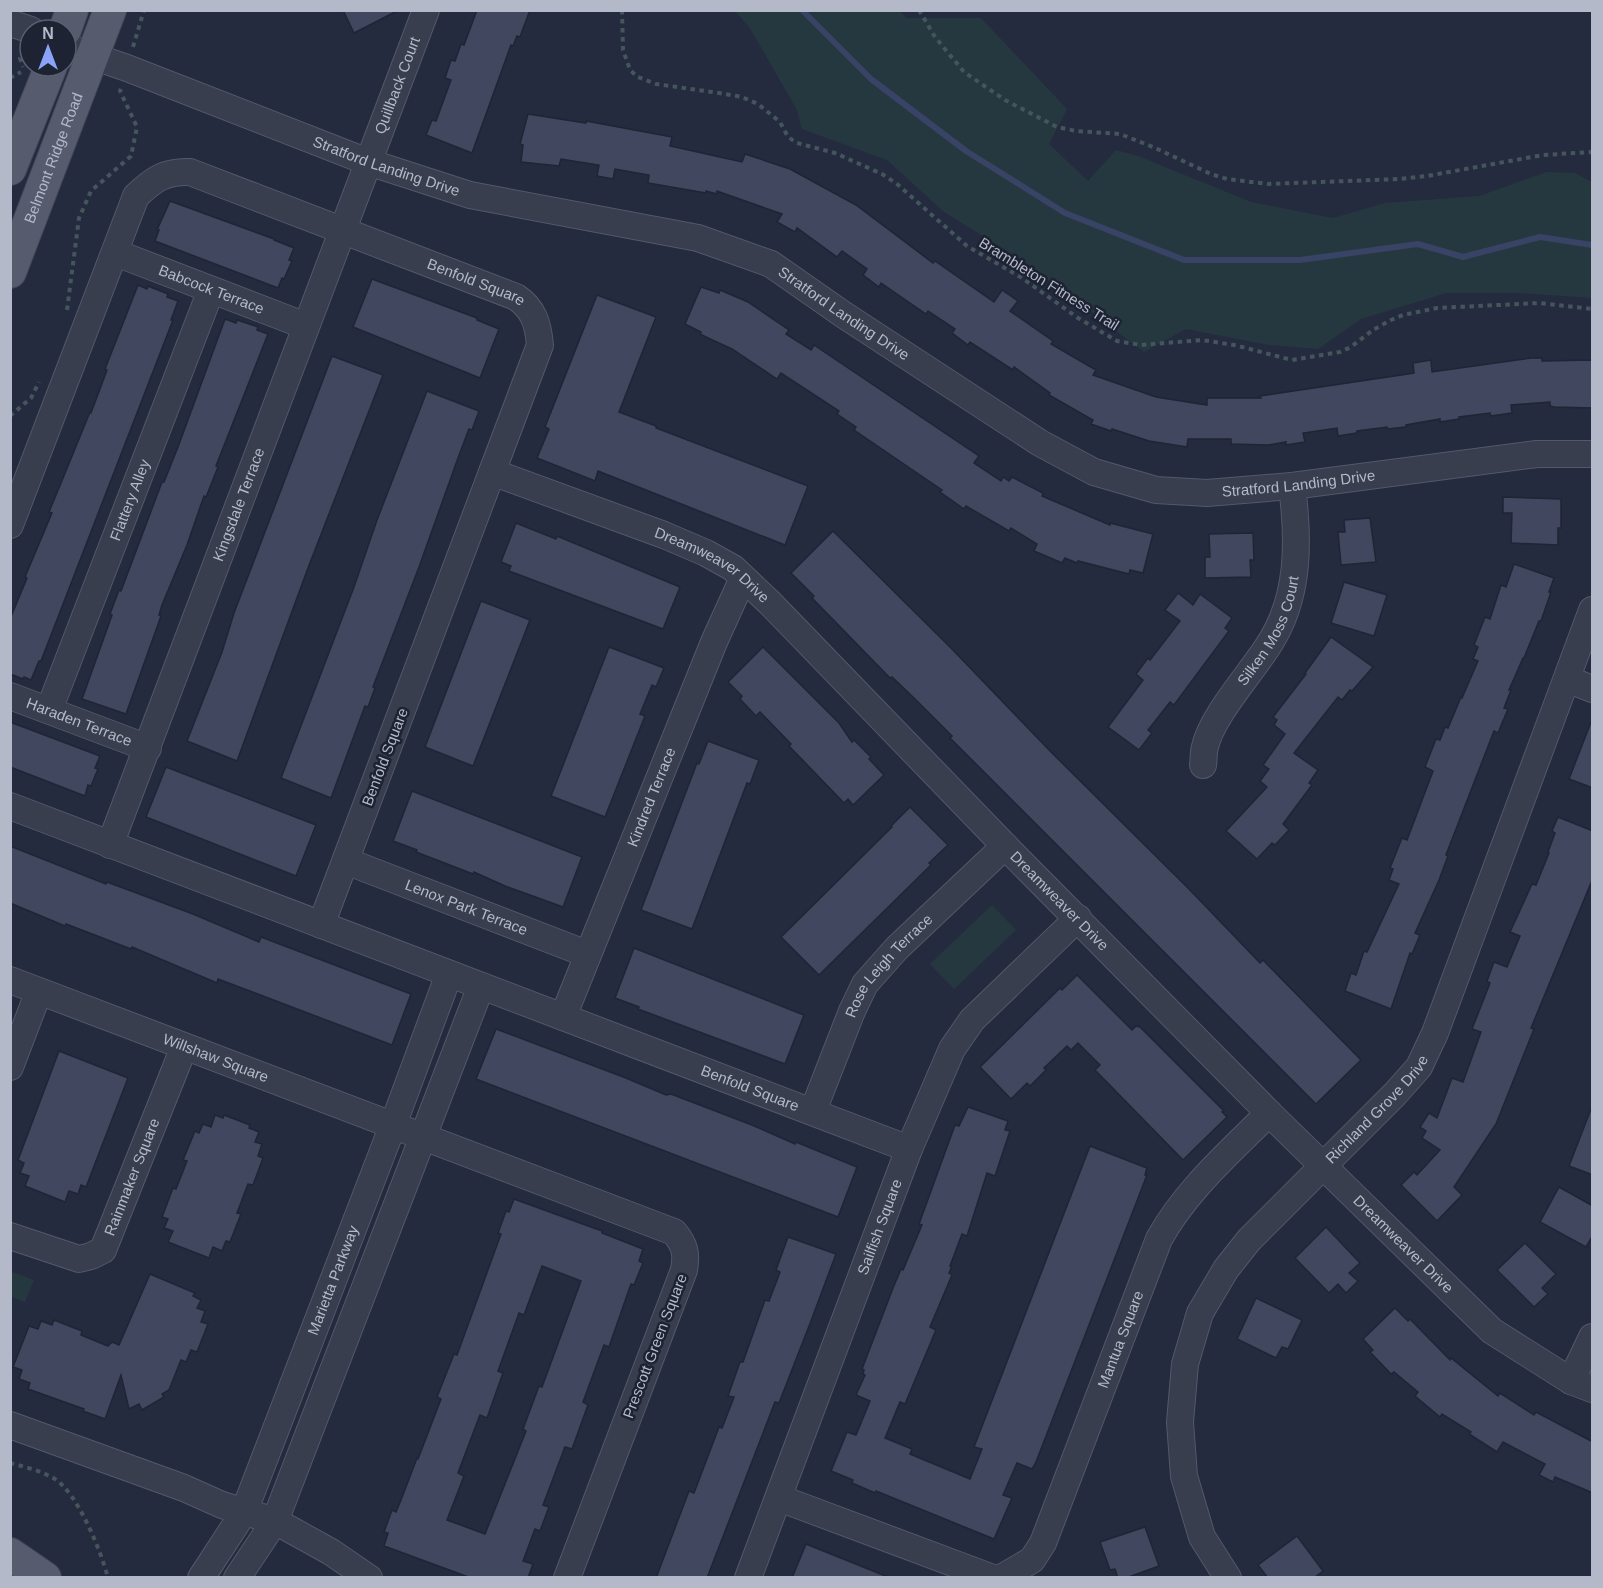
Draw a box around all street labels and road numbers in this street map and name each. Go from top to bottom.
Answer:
street label: Quillback Court [371,34,423,136]
street label: Belmont Ridge Road [20,90,86,226]
street label: Stratford Landing Drive [311,132,462,199]
street label: Brambleton Fitness Trail [976,234,1122,334]
street label: Benfold Square [425,255,529,309]
street label: Babcock Terrace [156,261,266,317]
street label: Stratford Landing Drive [775,263,913,363]
street label: Kingsdale Terrace [209,445,268,563]
street label: Flattery Alley [106,456,153,543]
street label: Stratford Landing Drive [1221,466,1376,500]
street label: Dreamweaver Drive [652,523,773,606]
street label: Silken Moss Court [1234,574,1302,688]
street label: Haraden Terrace [24,694,135,749]
street label: Benfold Square [358,705,411,808]
street label: Kindred Terrace [623,745,679,849]
street label: Dreamweaver Drive [1007,847,1112,954]
street label: Lenox Park Terrace [403,876,530,938]
street label: Rose Leigh Terrace [841,910,936,1020]
street label: Willshaw Square [161,1030,271,1085]
street label: Richland Grove Drive [1322,1052,1431,1167]
street label: Benfold Square [699,1061,802,1114]
street label: Rainmaker Square [101,1116,163,1238]
street label: Sailfish Square [854,1176,905,1277]
street label: Dreamweaver Drive [1350,1191,1457,1296]
street label: Marietta Parkway [304,1223,362,1337]
street label: Prescott Green Square [619,1271,690,1420]
street label: Mantua Square [1094,1288,1146,1390]

